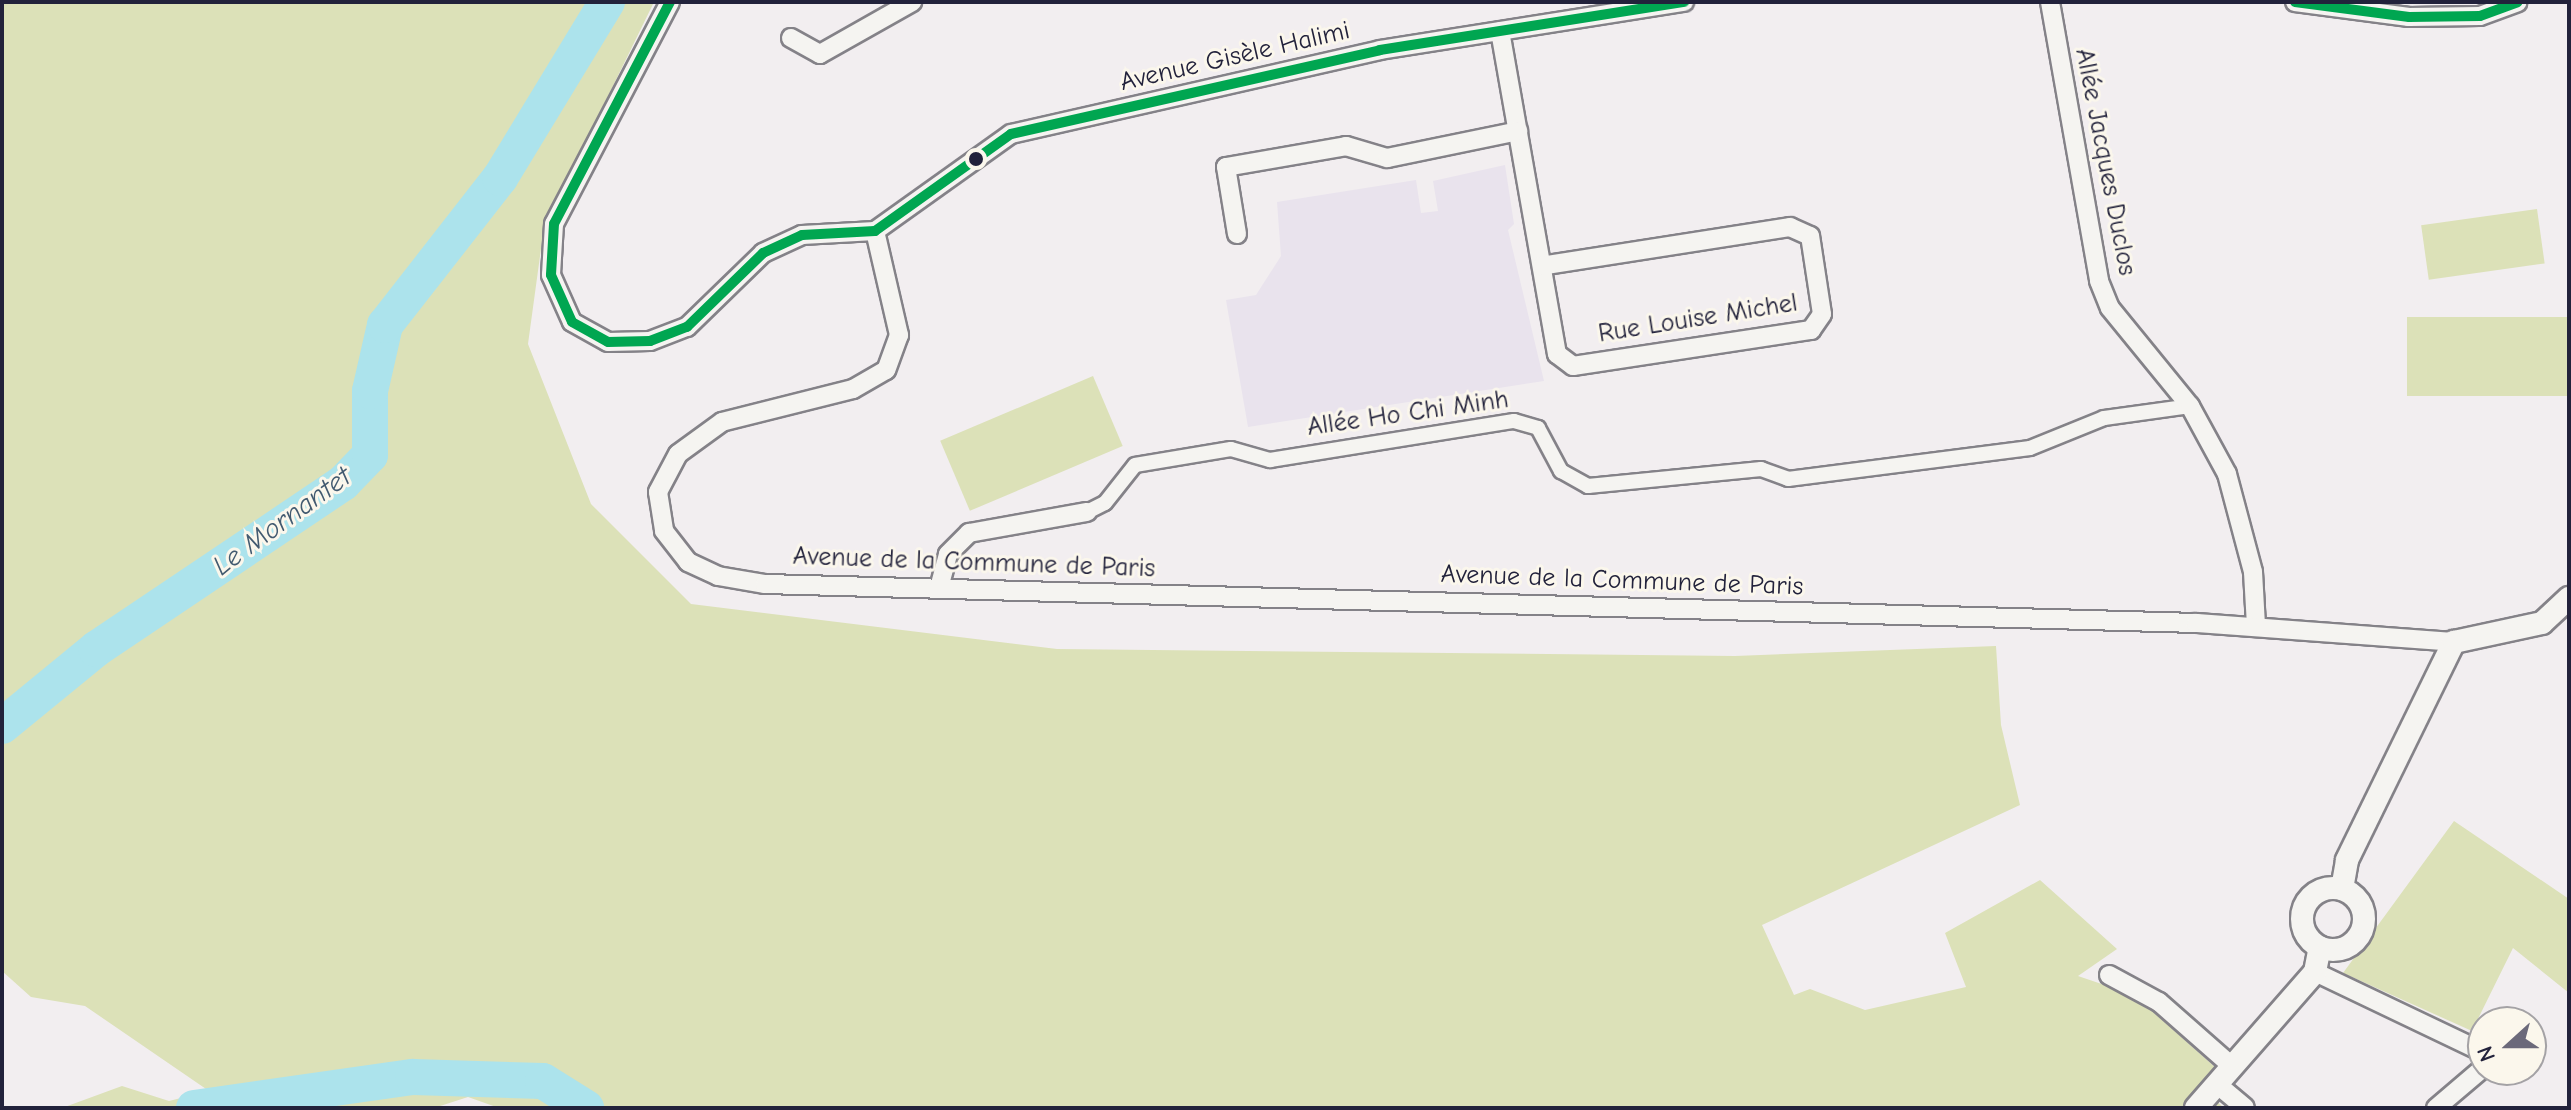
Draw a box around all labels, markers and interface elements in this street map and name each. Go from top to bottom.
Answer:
street label: Avenue Gisèle Halimi [1117,15,1353,99]
street label: Allée Jacques Duclos [2068,46,2142,278]
unlabelled marker [968,151,984,167]
street label: Rue Louise Michel [1596,288,1800,350]
street label: Allée Ho Chi Minh [1305,384,1511,444]
water label: Le Mornantet [206,459,358,583]
street label: Avenue de la Commune de Paris [792,541,1156,585]
street label: Avenue de la Commune de Paris [1440,559,1804,603]
north arrow [2467,1006,2547,1086]
text: N [2472,1043,2501,1065]

